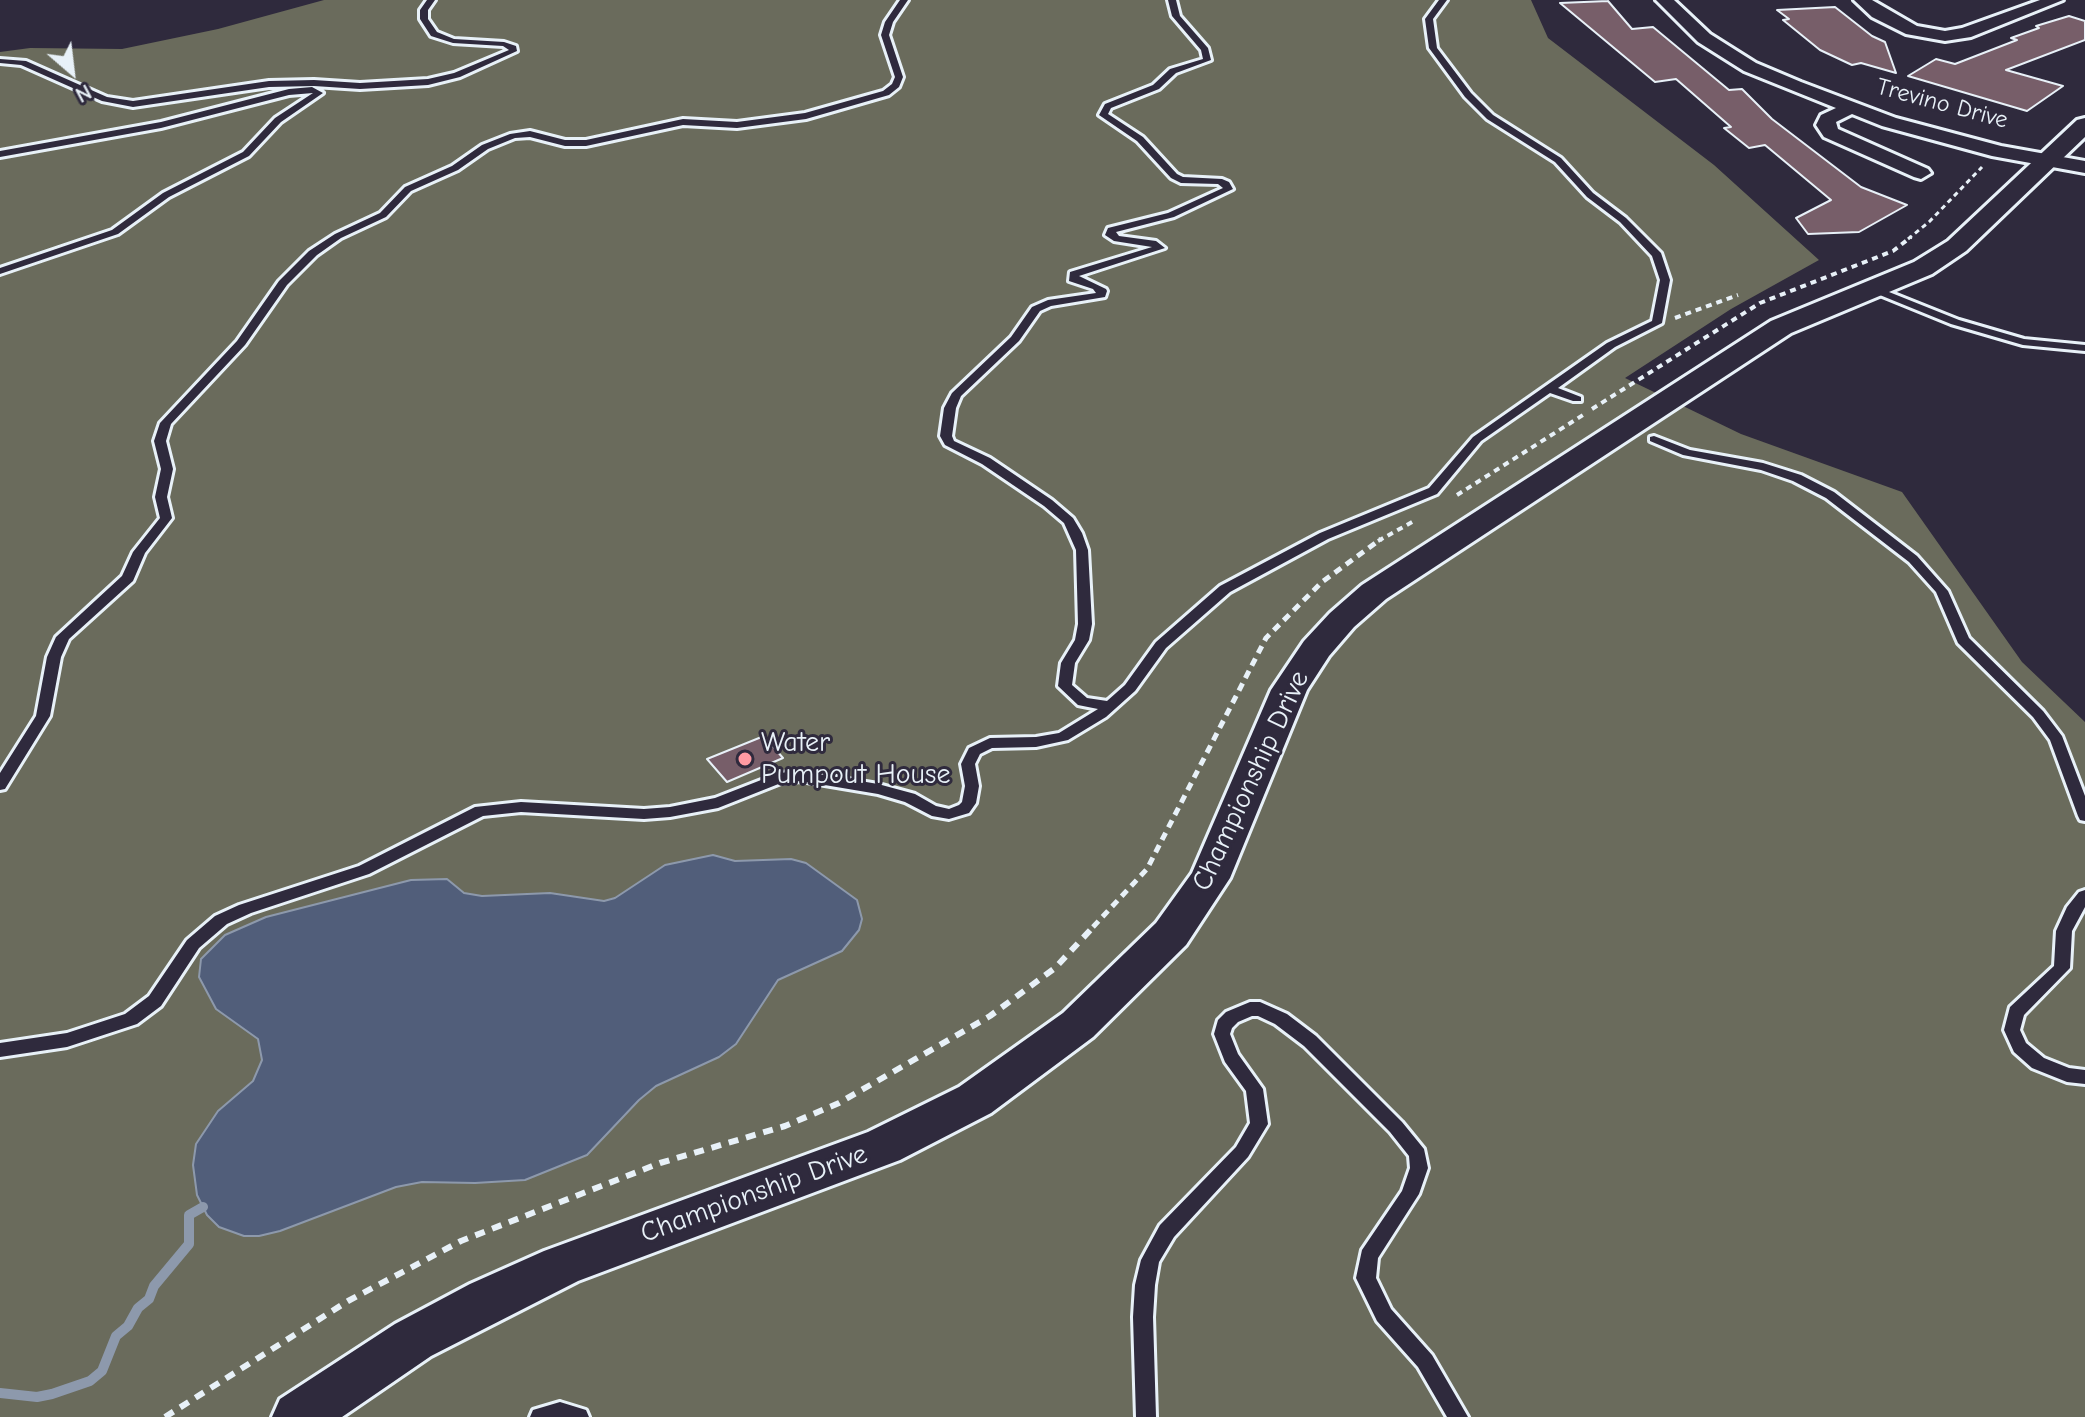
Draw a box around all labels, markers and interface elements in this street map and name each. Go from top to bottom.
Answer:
north arrow [32,32,112,112]
street label: Trevino Drive [1873,73,2011,135]
text: N [71,78,96,108]
street label: Championship Drive [1185,666,1317,896]
place label: Water Pumpout House [761,726,950,792]
marker: Water Pumpout House [736,750,754,768]
street label: Championship Drive [636,1137,872,1251]

